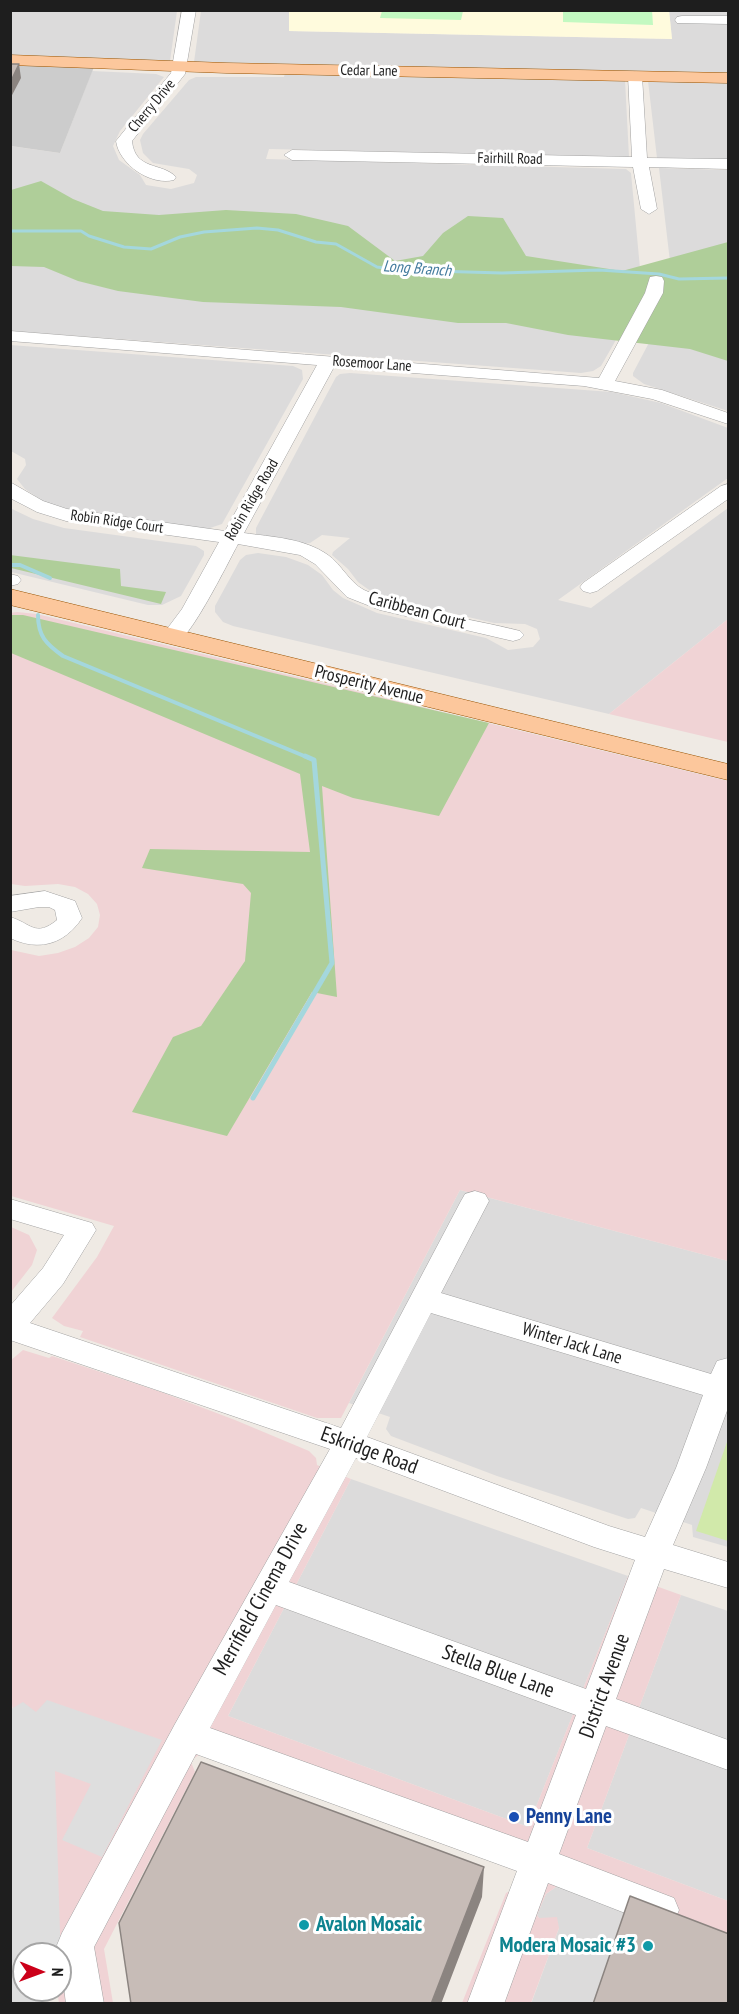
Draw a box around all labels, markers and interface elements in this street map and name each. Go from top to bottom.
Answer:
street label: Cedar Lane [340,62,398,80]
street label: Cherry Drive [125,76,179,136]
street label: Fairhill Road [477,149,543,169]
water label: Long Branch [382,257,452,281]
street label: Rosemoor Lane [332,352,412,376]
street label: Robin Ridge Road [221,456,283,544]
street label: Robin Ridge Court [69,507,165,537]
street label: Caribbean Court [366,588,468,634]
street label: Prosperity Avenue [312,661,426,709]
street label: Winter Jack Lane [519,1319,625,1369]
street label: Eskridge Road [317,1422,421,1480]
street label: Merrifield Cinema Drive [208,1518,314,1680]
street label: District Avenue [574,1630,636,1742]
street label: Stella Blue Lane [438,1640,558,1704]
place label: Penny Lane [526,1804,612,1830]
marker: Penny Lane [507,1810,521,1824]
place label: Avalon Mosaic [316,1912,422,1938]
marker: Avalon Mosaic [297,1918,311,1932]
place label: Modera Mosaic #3 [499,1933,636,1959]
marker: Modera Mosaic #3 [641,1939,655,1953]
north arrow [12,1942,72,2002]
text: N [48,1968,68,1977]

